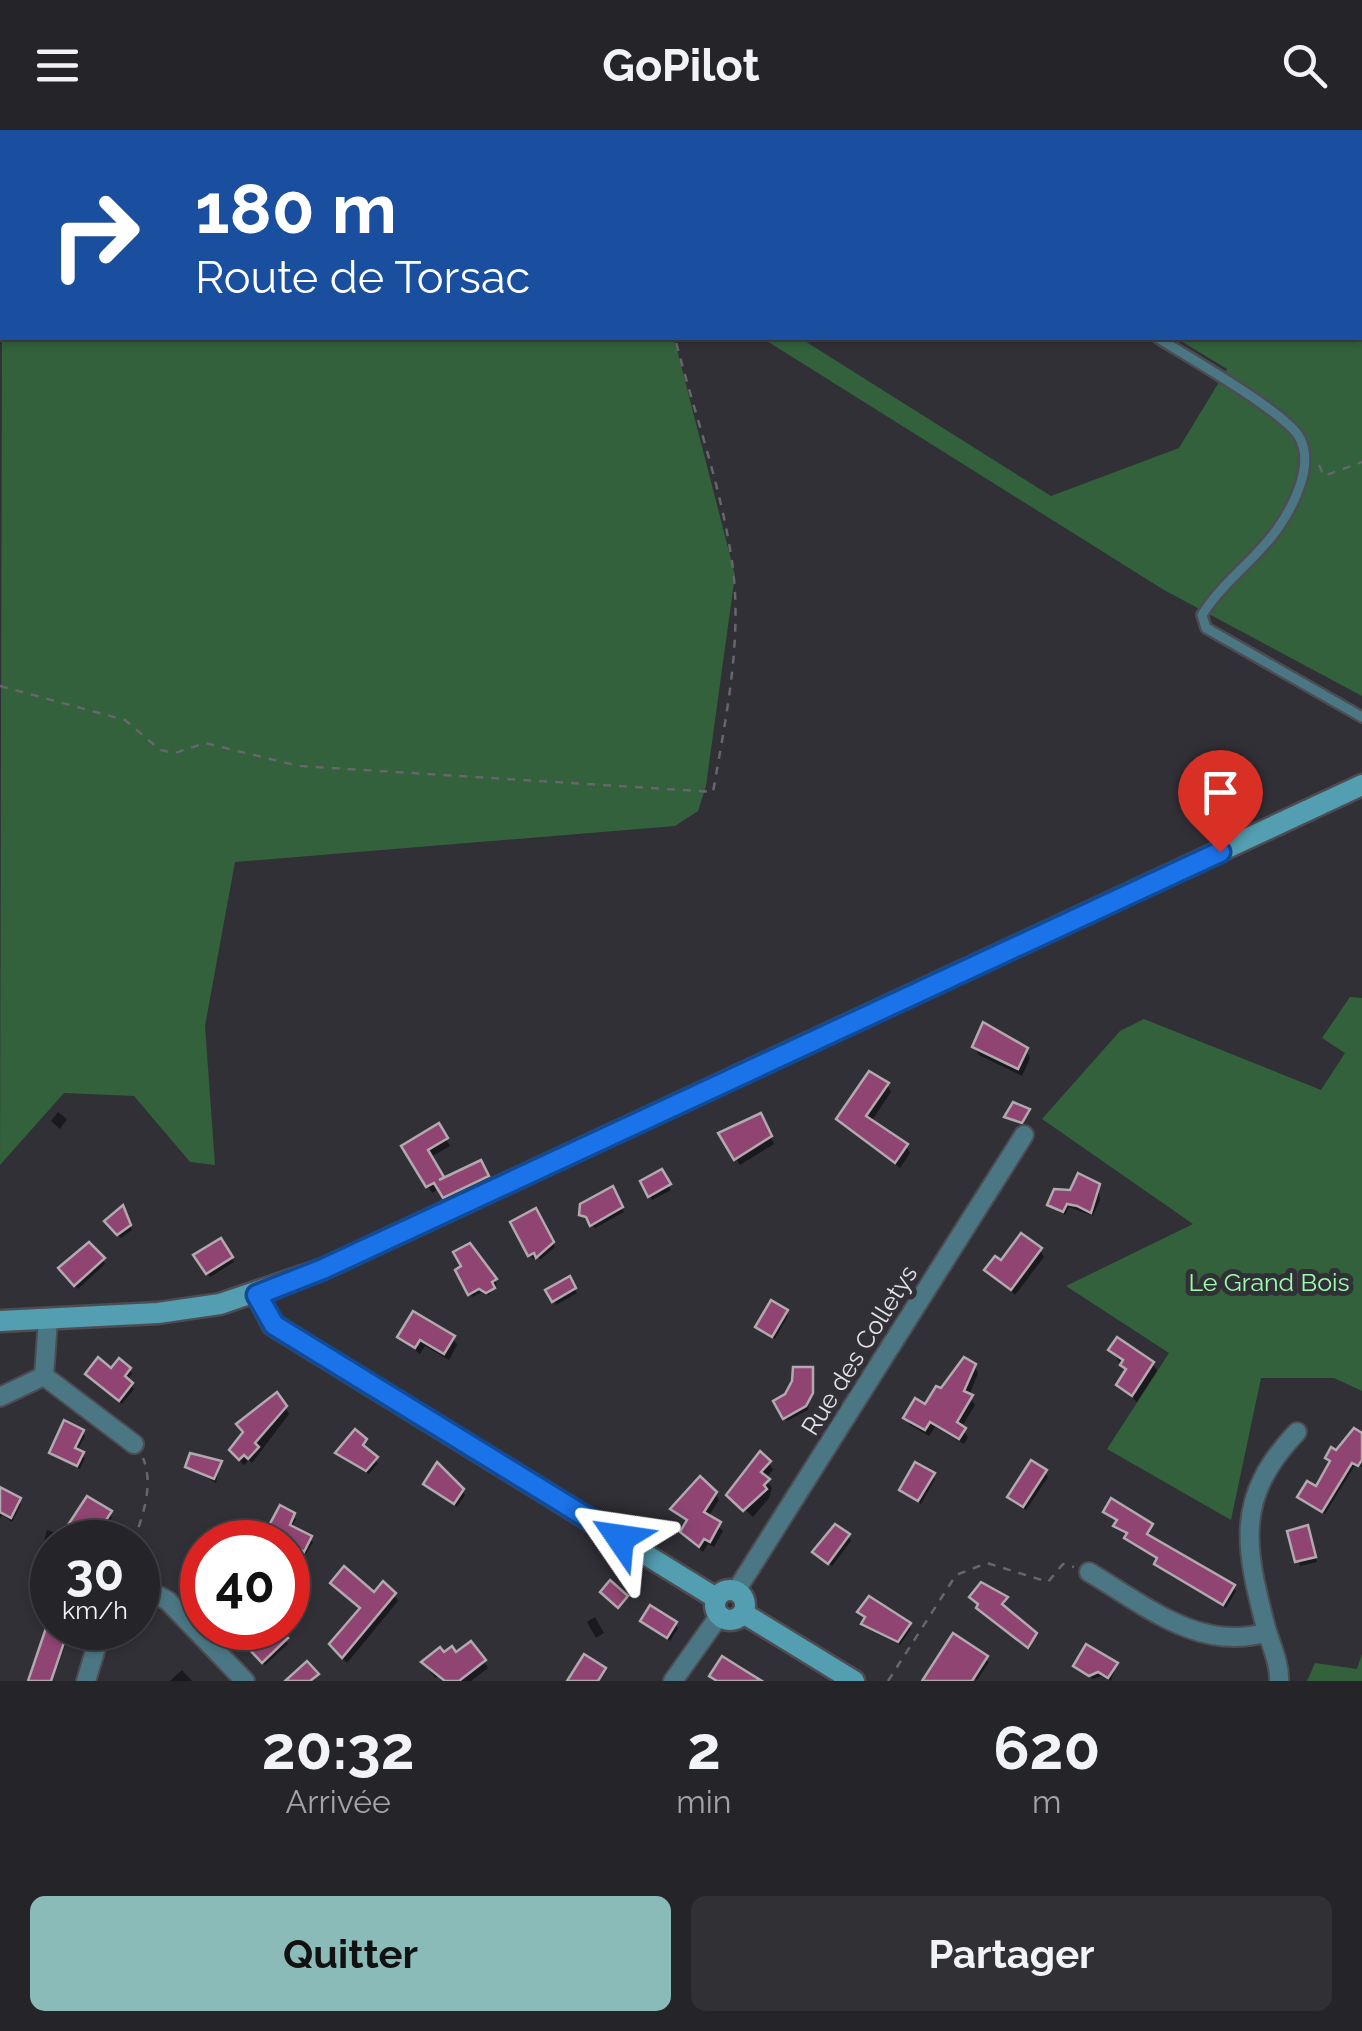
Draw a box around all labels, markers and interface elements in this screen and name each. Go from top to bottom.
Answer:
icon: menu [30,38,85,93]
icon: search [1277,38,1332,93]
text: GoPilot [602,39,760,92]
text: 180 m [195,167,397,249]
icon: right [30,170,160,300]
text: Route de Torsac [195,251,530,304]
pin [1178,750,1263,853]
icon: arrive [1193,765,1248,820]
street label: Rue des Colletys [795,1260,923,1440]
park label: Le Grand Bois [1188,1267,1350,1297]
position arrow [568,1486,672,1590]
speed limit sign: 40 [180,1520,310,1650]
text: 30 [66,1543,124,1602]
text: km/h [62,1595,128,1625]
text: 20:32 [262,1713,415,1783]
text: 2 [687,1713,721,1783]
text: 620 [993,1713,1100,1783]
text: Arrivée [286,1783,391,1820]
text: min [676,1783,731,1820]
text: m [1032,1783,1061,1820]
button: Quitter [30,1896,671,2011]
button: Partager [691,1896,1332,2011]

